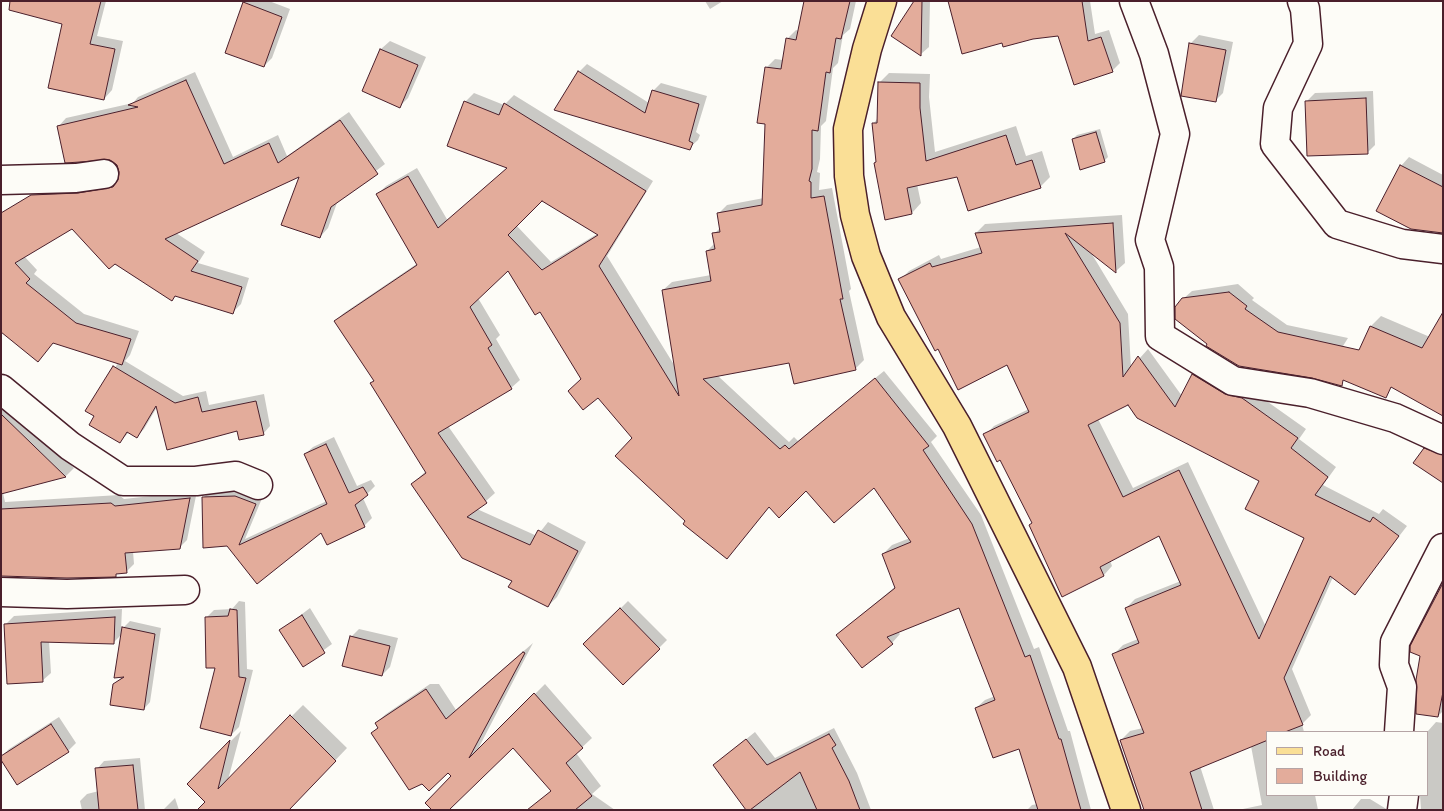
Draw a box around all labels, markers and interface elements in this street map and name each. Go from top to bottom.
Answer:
legend [1266,731,1429,796]
text: Road [1313,742,1345,760]
text: Building [1313,767,1367,785]

